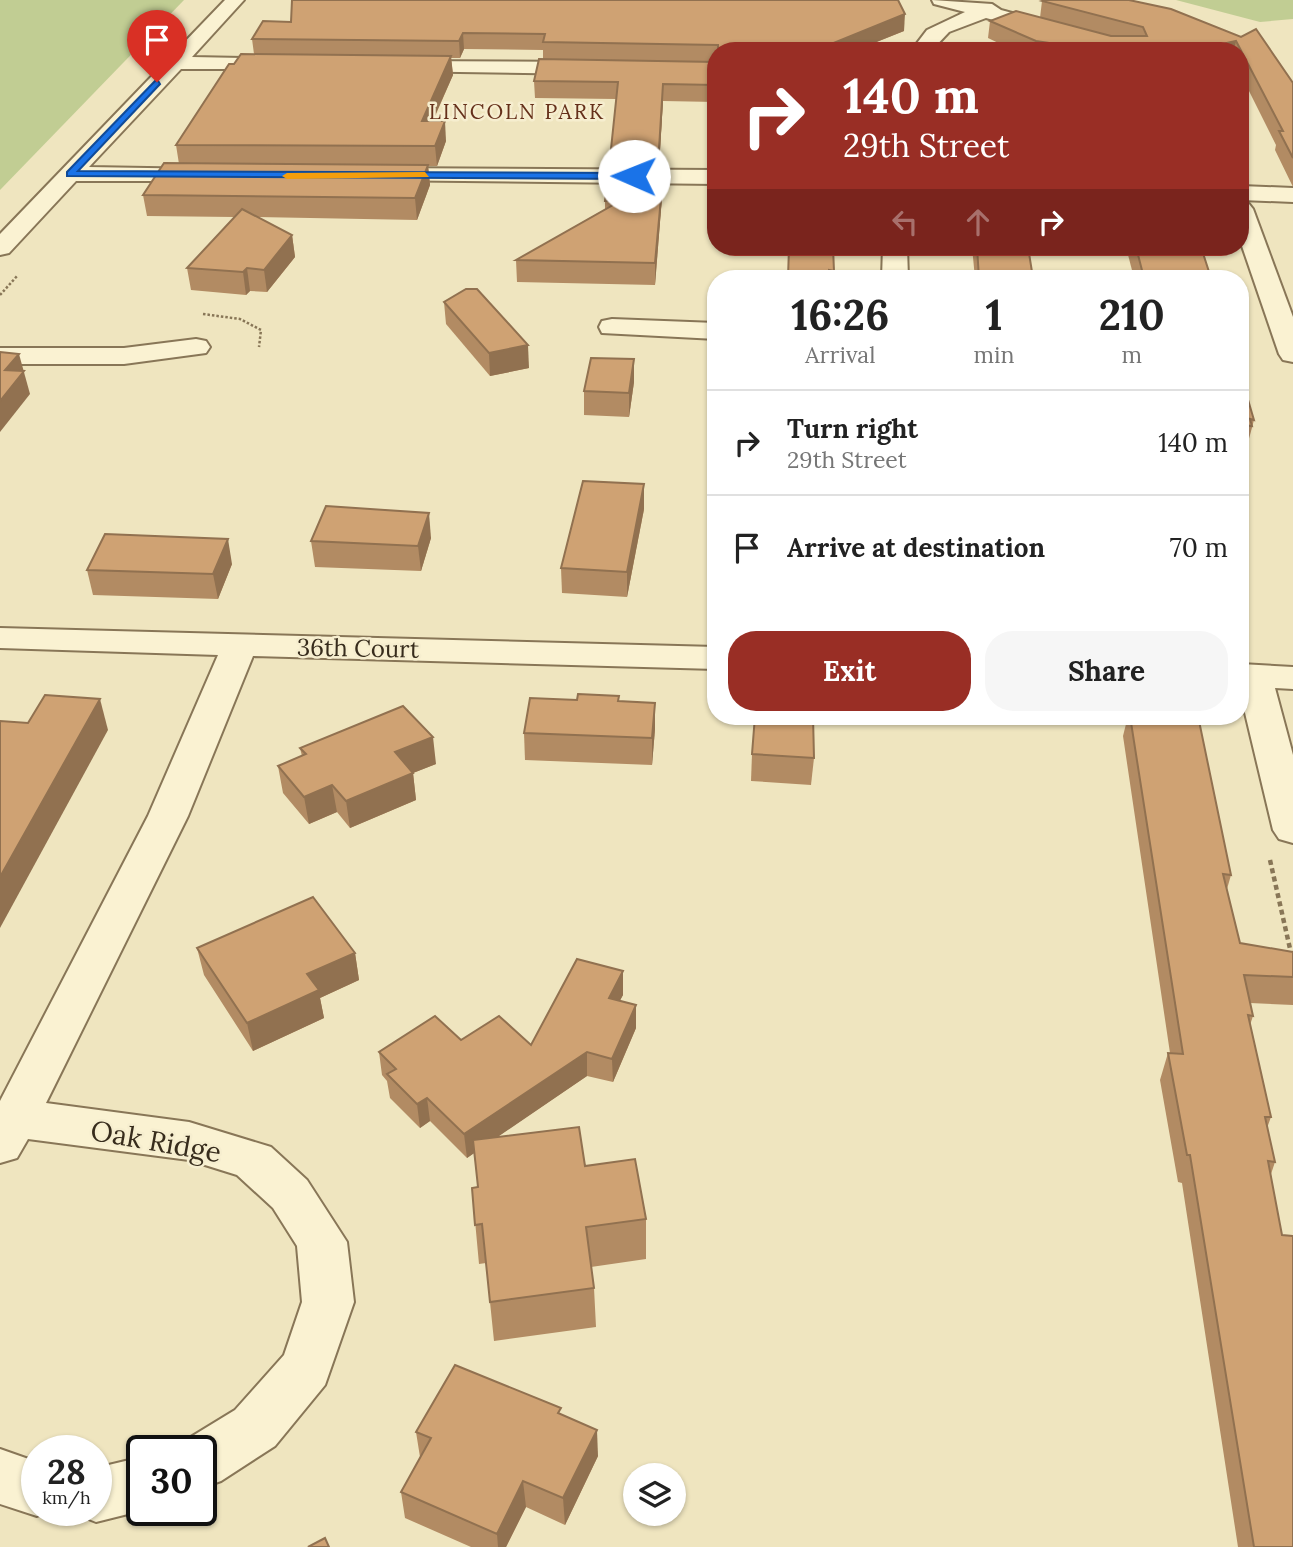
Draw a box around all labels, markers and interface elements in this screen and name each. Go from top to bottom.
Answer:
pin [127,10,187,82]
icon: arrive [138,21,176,59]
text: 140 m [843,64,979,126]
icon: right [728,70,819,161]
district label: LINCOLN PARK [429,98,605,125]
text: 29th Street [843,125,1009,166]
position arrow [597,139,671,213]
icon: left [886,203,924,241]
icon: ahead [959,203,997,241]
icon: right [1032,203,1070,241]
text: 16:26 [791,288,889,342]
text: 1 [986,288,1003,342]
text: 210 [1099,288,1165,342]
text: Arrival [805,340,875,369]
text: min [974,340,1015,369]
text: m [1121,340,1142,369]
text: Turn right [787,412,918,445]
icon: right [728,424,766,462]
text: 140 m [1158,426,1228,459]
text: 29th Street [787,445,907,474]
icon: arrive [728,529,766,567]
text: Arrive at destination [787,531,1045,564]
text: 70 m [1170,531,1228,564]
street label: 36th Court [297,631,420,665]
button: Exit [728,631,971,711]
button: Share [985,631,1228,711]
street label: Oak Ridge [88,1112,224,1170]
speed limit sign: 30 [126,1435,217,1526]
text: 28 [47,1449,86,1494]
map controls [623,1463,686,1526]
button: layers [623,1463,686,1526]
text: km/h [42,1486,91,1509]

